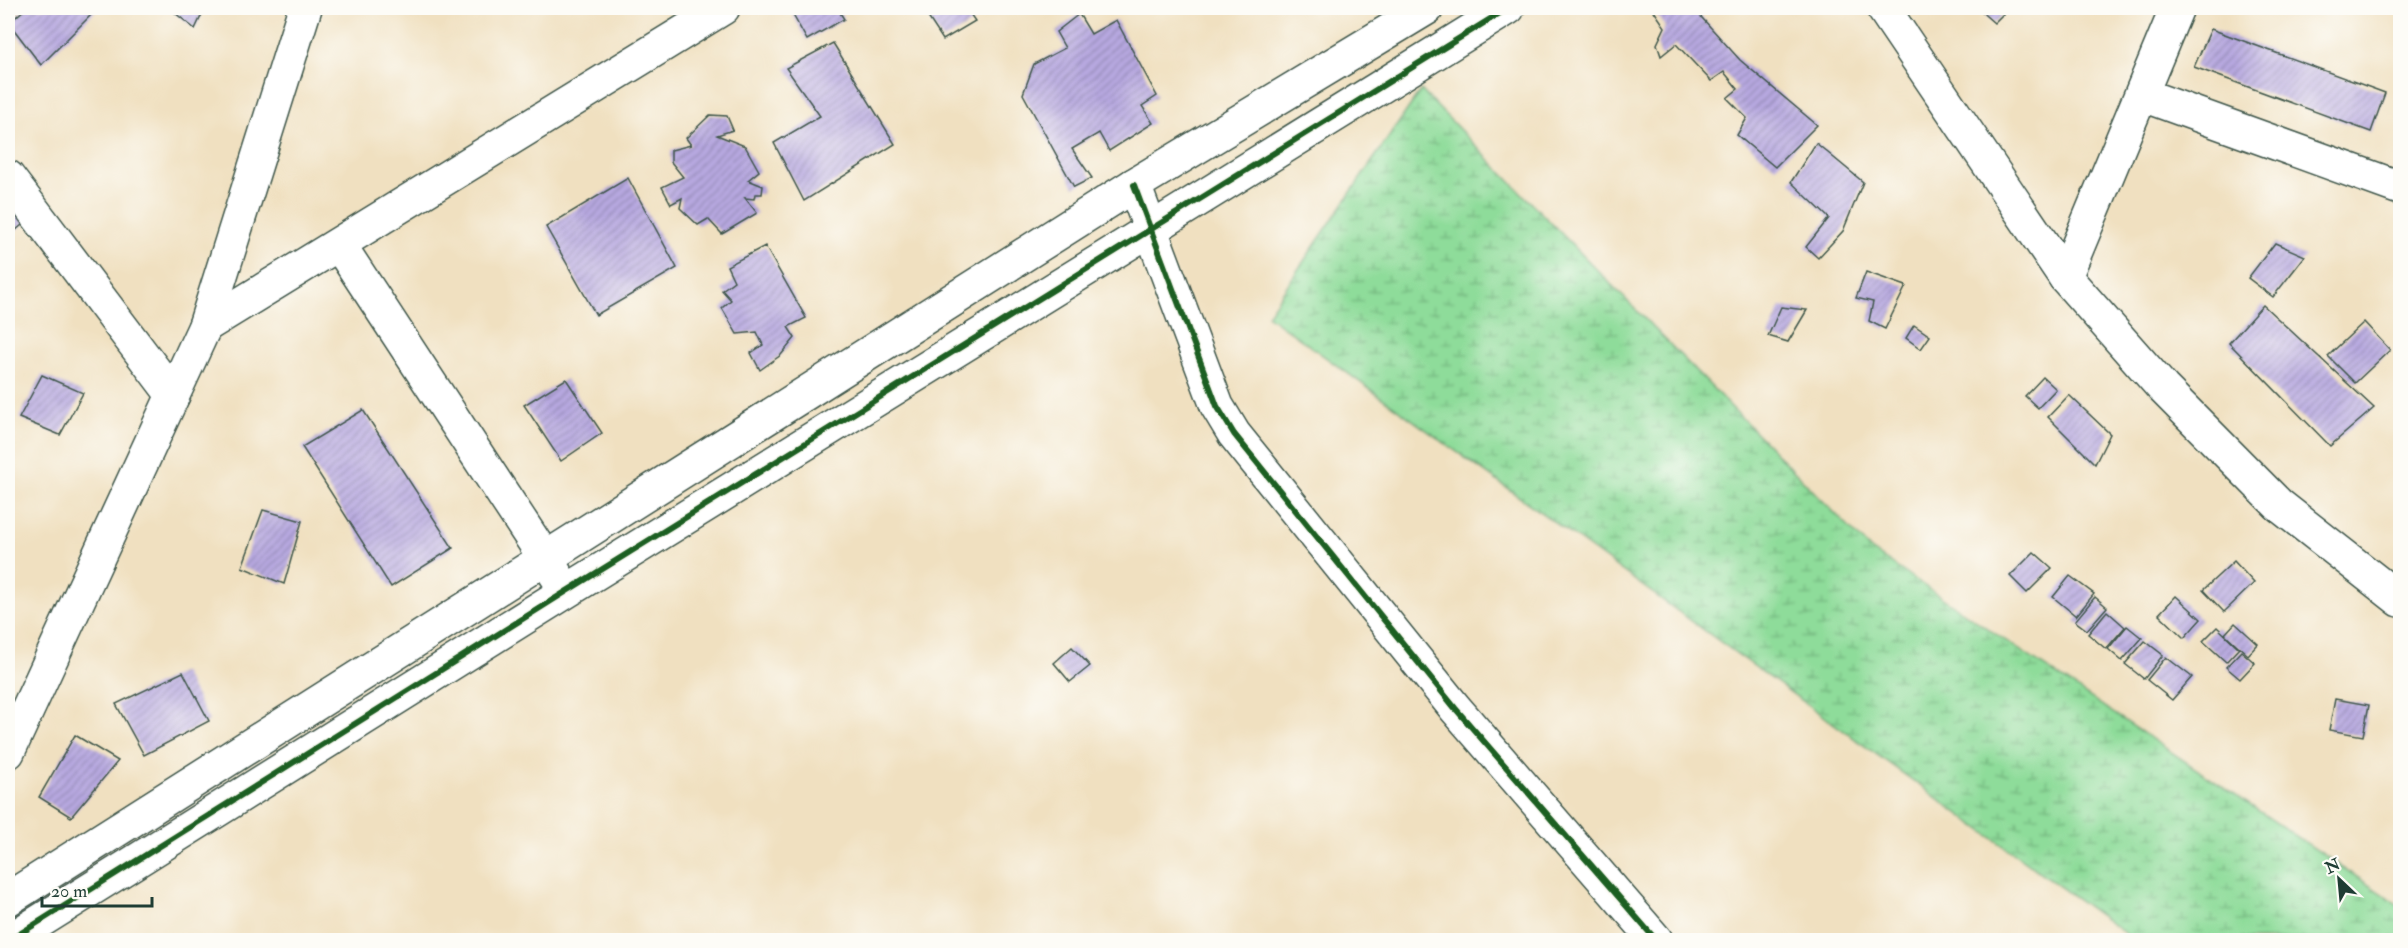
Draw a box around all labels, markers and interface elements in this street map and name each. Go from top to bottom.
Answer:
north arrow [2309,849,2369,909]
text: N [2321,854,2344,879]
scale bar [42,870,152,908]
text: 20 m [51,880,87,903]

